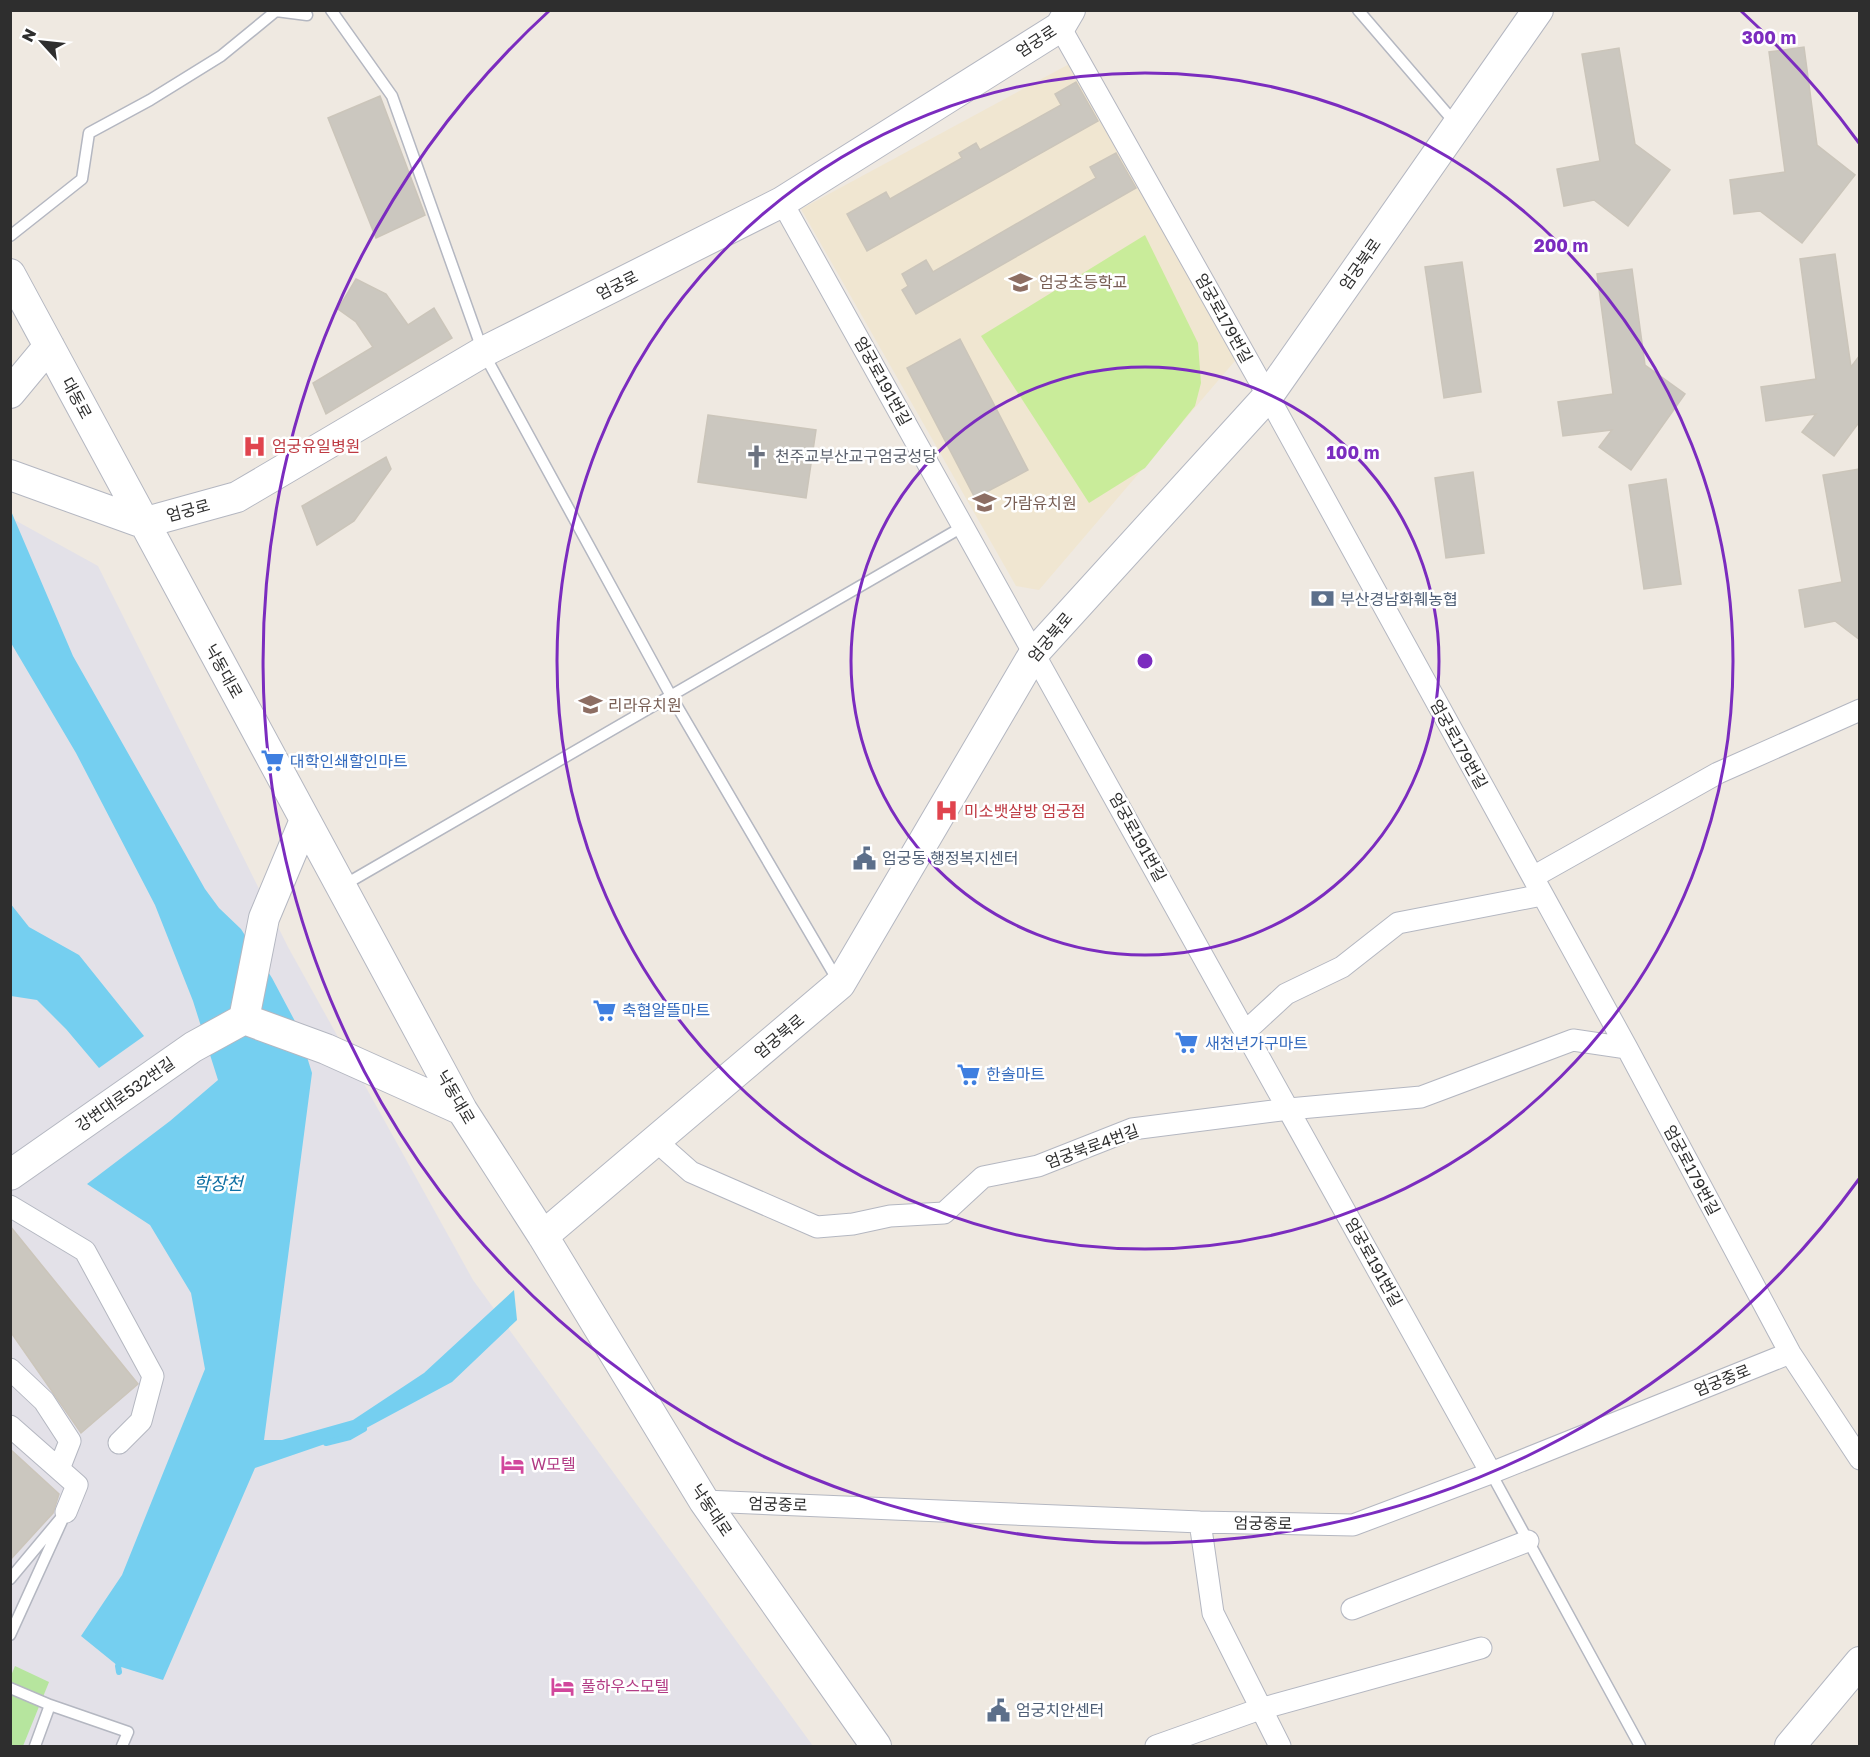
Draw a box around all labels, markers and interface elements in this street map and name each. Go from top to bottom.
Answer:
north arrow [12,12,72,72]
street label: 엄궁로 [1012,20,1060,61]
text: N [17,25,40,45]
text: 300 m [1742,26,1796,48]
street label: 엄궁북로 [1335,234,1385,294]
text: 200 m [1534,234,1588,256]
street label: 엄궁로 [593,266,641,304]
school or university icon: 엄궁초등학교 [1008,269,1034,295]
street label: 엄궁로179번길 [1191,270,1257,366]
place label: 엄궁초등학교 [1039,272,1127,292]
street label: 엄궁로191번길 [850,333,916,429]
street label: 대동로 [58,374,96,422]
hospital icon: 엄궁유일병원 [241,433,267,459]
place label: 엄궁유일병원 [272,436,360,456]
text: 100 m [1327,441,1379,463]
church icon: 천주교부산교구엄궁성당 [744,443,770,469]
place label: 천주교부산교구엄궁성당 [775,446,937,466]
school or university icon: 가람유치원 [972,490,998,516]
place label: 가람유치원 [1003,493,1077,513]
street label: 엄궁로 [164,495,212,525]
bank icon: 부산경남화훼농협 [1309,586,1335,612]
place label: 부산경남화훼농협 [1340,589,1458,609]
street label: 엄궁북로 [1023,608,1077,666]
street label: 낙동대로 [201,640,247,702]
centre of rings [1135,651,1155,671]
school or university icon: 리라유치원 [577,692,603,718]
place label: 리라유치원 [608,695,682,715]
street label: 엄궁로179번길 [1426,696,1492,792]
supermarket icon: 대학인쇄할인마트 [259,748,285,774]
place label: 대학인쇄할인마트 [290,751,408,771]
street label: 엄궁로191번길 [1105,789,1171,885]
hospital icon: 미소뱃살방 엄궁점 [933,798,959,824]
place label: 미소뱃살방 엄궁점 [964,801,1086,821]
public building icon: 엄궁동 행정복지센터 [851,845,877,871]
place label: 엄궁동 행정복지센터 [882,848,1018,868]
supermarket icon: 축협알뜰마트 [591,997,617,1023]
place label: 축협알뜰마트 [622,1000,710,1020]
street label: 엄궁북로 [750,1009,808,1063]
supermarket icon: 새천년가구마트 [1174,1030,1200,1056]
place label: 새천년가구마트 [1205,1033,1308,1053]
street label: 강변대로532번길 [72,1052,178,1136]
supermarket icon: 한솔마트 [955,1061,981,1087]
place label: 한솔마트 [986,1064,1045,1084]
street label: 낙동대로 [433,1066,480,1128]
street label: 엄궁북로4번길 [1042,1120,1142,1172]
street label: 엄궁로179번길 [1660,1121,1724,1219]
water label: 학장천 [193,1172,245,1194]
street label: 엄궁로191번길 [1341,1214,1407,1310]
street label: 엄궁중로 [1691,1360,1753,1400]
hotel icon: W모텔 [500,1451,526,1477]
place label: W모텔 [531,1454,576,1474]
street label: 낙동대로 [687,1480,737,1540]
street label: 엄궁중로 [748,1493,808,1515]
street label: 엄궁중로 [1233,1512,1293,1534]
hotel icon: 풀하우스모텔 [550,1673,576,1699]
place label: 풀하우스모텔 [581,1676,669,1696]
public building icon: 엄궁치안센터 [985,1697,1011,1723]
place label: 엄궁치안센터 [1016,1700,1104,1720]

